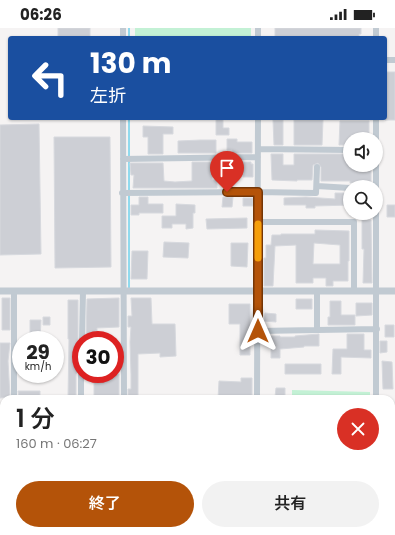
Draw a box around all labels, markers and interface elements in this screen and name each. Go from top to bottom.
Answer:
text: 06:26 [20,4,62,25]
text: 130 m [90,44,171,83]
icon: left [24,52,76,104]
text: 左折 [90,83,126,108]
map controls [343,132,383,220]
button: sound [343,132,383,172]
pin [210,151,244,192]
icon: arrive [216,157,238,179]
button: search [343,180,383,220]
position arrow [237,310,279,352]
speed limit sign: 30 [72,331,124,383]
text: 29 [26,338,50,366]
text: km/h [25,359,51,374]
text: 1 分 [16,402,54,435]
button: close [337,408,379,450]
text: 160 m · 06:27 [16,434,97,453]
button: 終了 [16,481,194,527]
button: 共有 [202,481,379,527]

